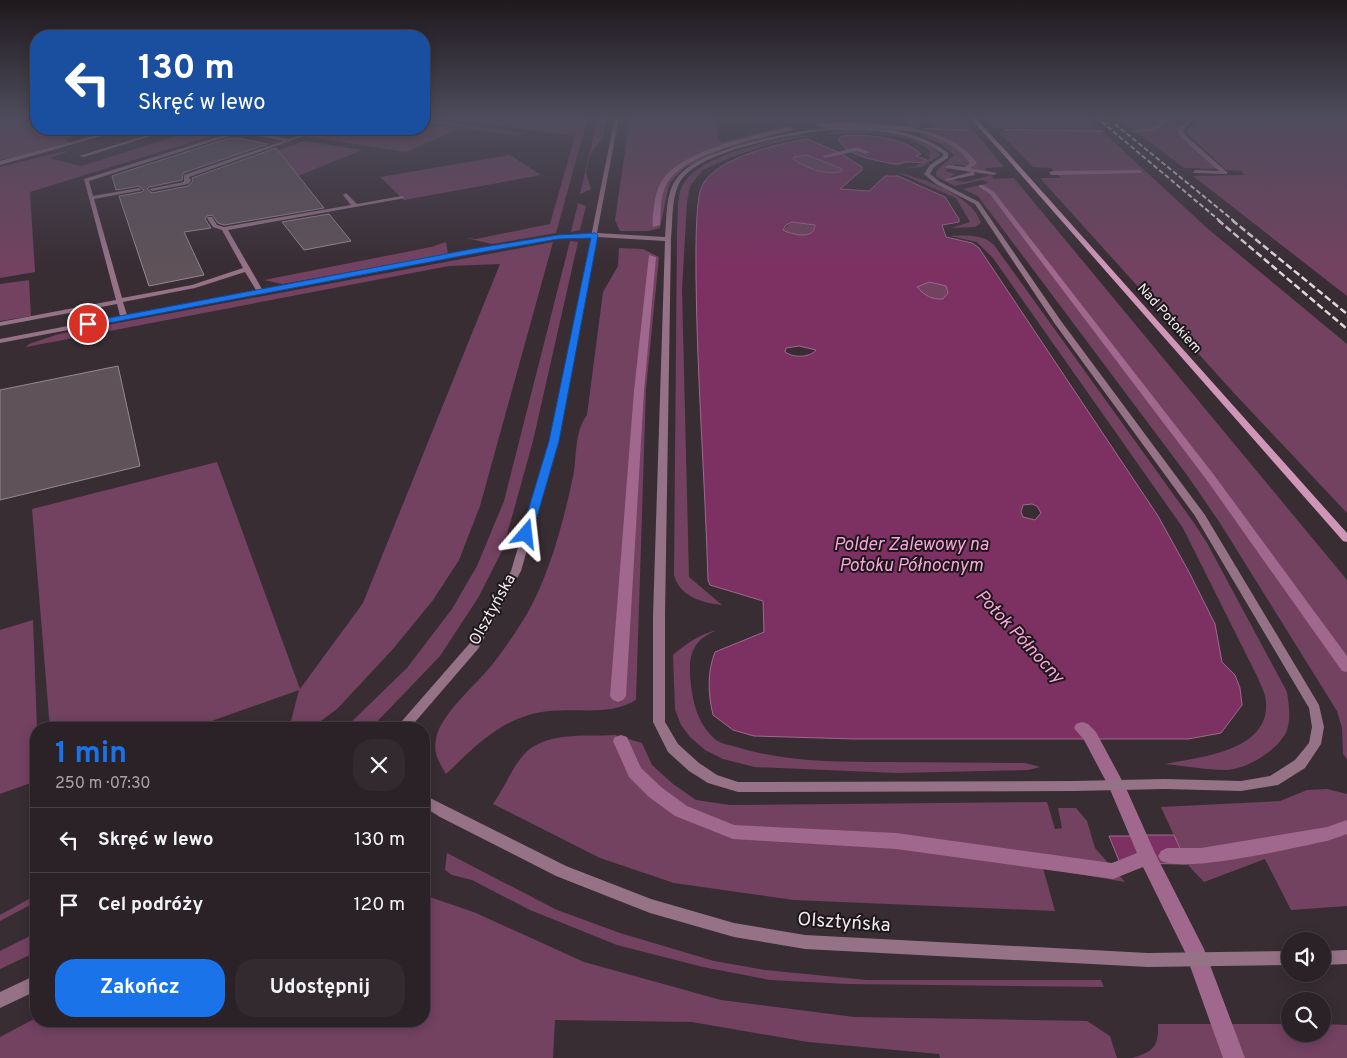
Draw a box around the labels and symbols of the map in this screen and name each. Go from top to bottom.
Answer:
street label: Nad Potokiem [1133,281,1205,357]
pin [67,303,109,345]
position arrow [499,507,551,559]
water label: Polder Zalewowy na Potoku Północnym [834,534,989,578]
street label: Olsztyńska [465,571,521,649]
water label: Potok Północny [970,585,1069,690]
street label: Olsztyńska [797,908,891,938]

